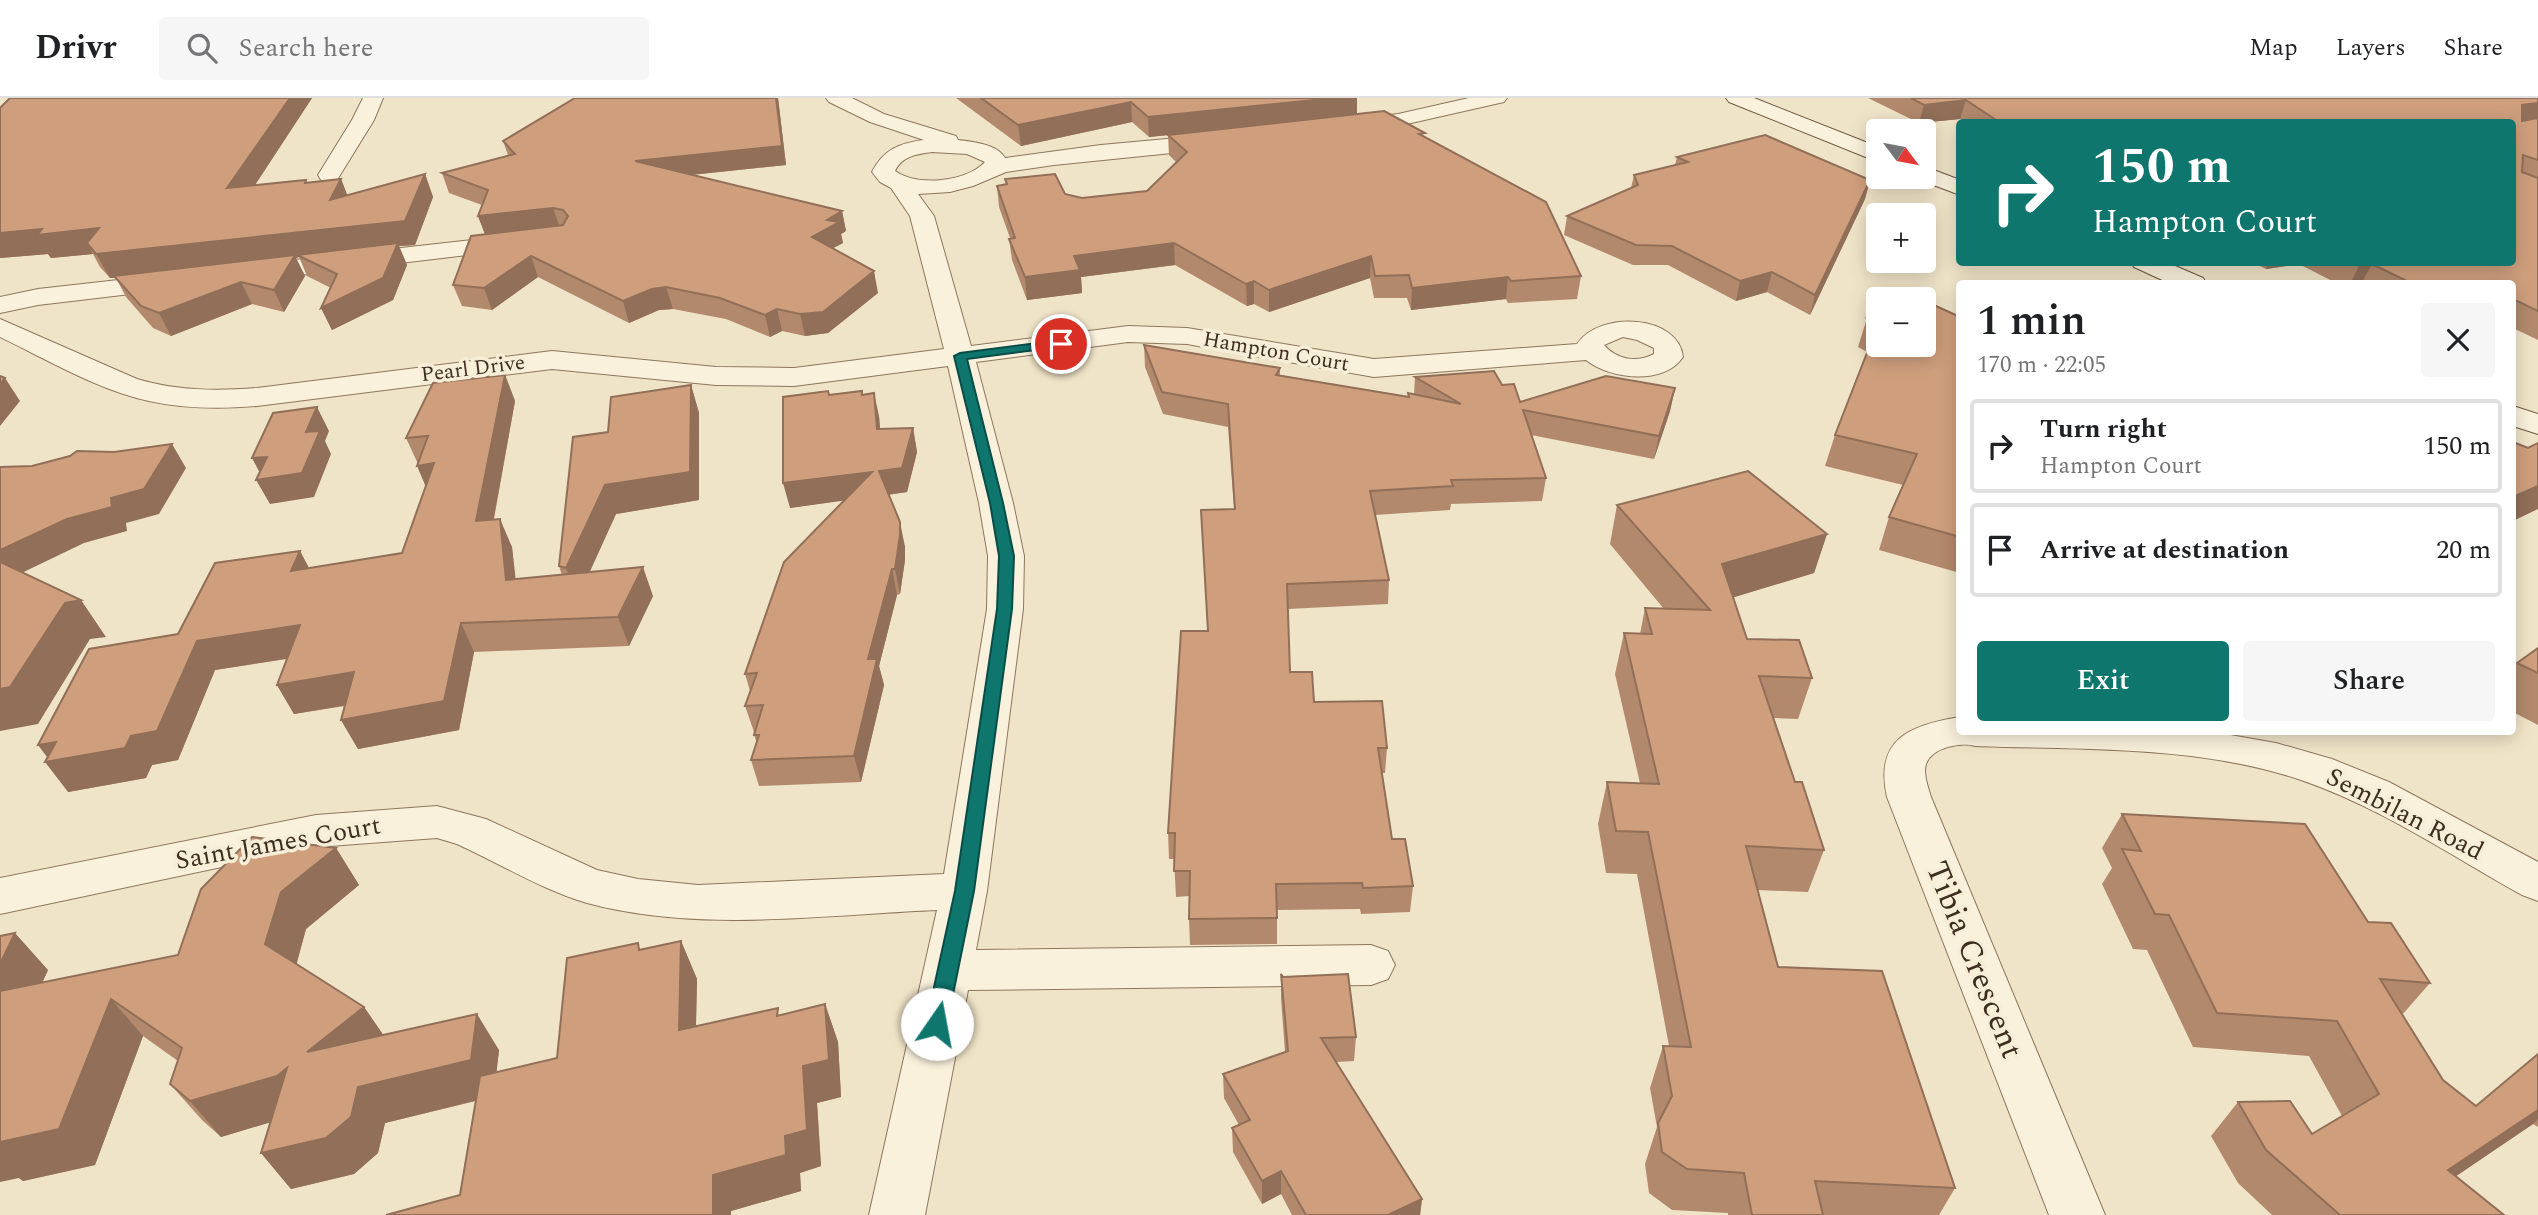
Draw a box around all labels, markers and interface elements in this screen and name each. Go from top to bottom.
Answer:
search box [159,17,649,80]
text: Drivr [35,23,117,73]
text: Search here [239,28,373,68]
icon: search [183,29,221,67]
text: Map [2249,30,2298,66]
text: Layers [2336,30,2406,66]
text: Share [2444,30,2503,66]
north arrow [1866,119,1936,189]
map controls [1866,119,1936,357]
text: 150 m [2092,130,2231,205]
icon: right [1977,147,2068,238]
text: Hampton Court [2092,198,2317,247]
button: + [1866,203,1936,273]
button: − [1866,287,1936,357]
text: 1 min [1977,290,2086,353]
button: close [2421,303,2495,377]
pin [1031,314,1091,374]
street label: Hampton Court [1201,323,1351,381]
icon: arrive [1042,325,1080,363]
street label: Pearl Drive [419,347,527,391]
text: 170 m · 22:05 [1977,348,2106,383]
text: Turn right [2040,409,2167,449]
text: 150 m [2423,426,2491,466]
icon: right [1981,427,2019,465]
text: Hampton Court [2040,449,2202,484]
text: Arrive at destination [2040,530,2289,570]
text: 20 m [2436,530,2491,570]
icon: arrive [1981,531,2019,569]
button: Exit [1977,641,2229,721]
button: Share [2243,641,2495,721]
street label: Sembilan Road [2319,757,2491,871]
street label: Saint James Court [172,805,384,881]
street label: Tibia Crescent [1912,854,2036,1066]
position arrow [900,987,974,1061]

